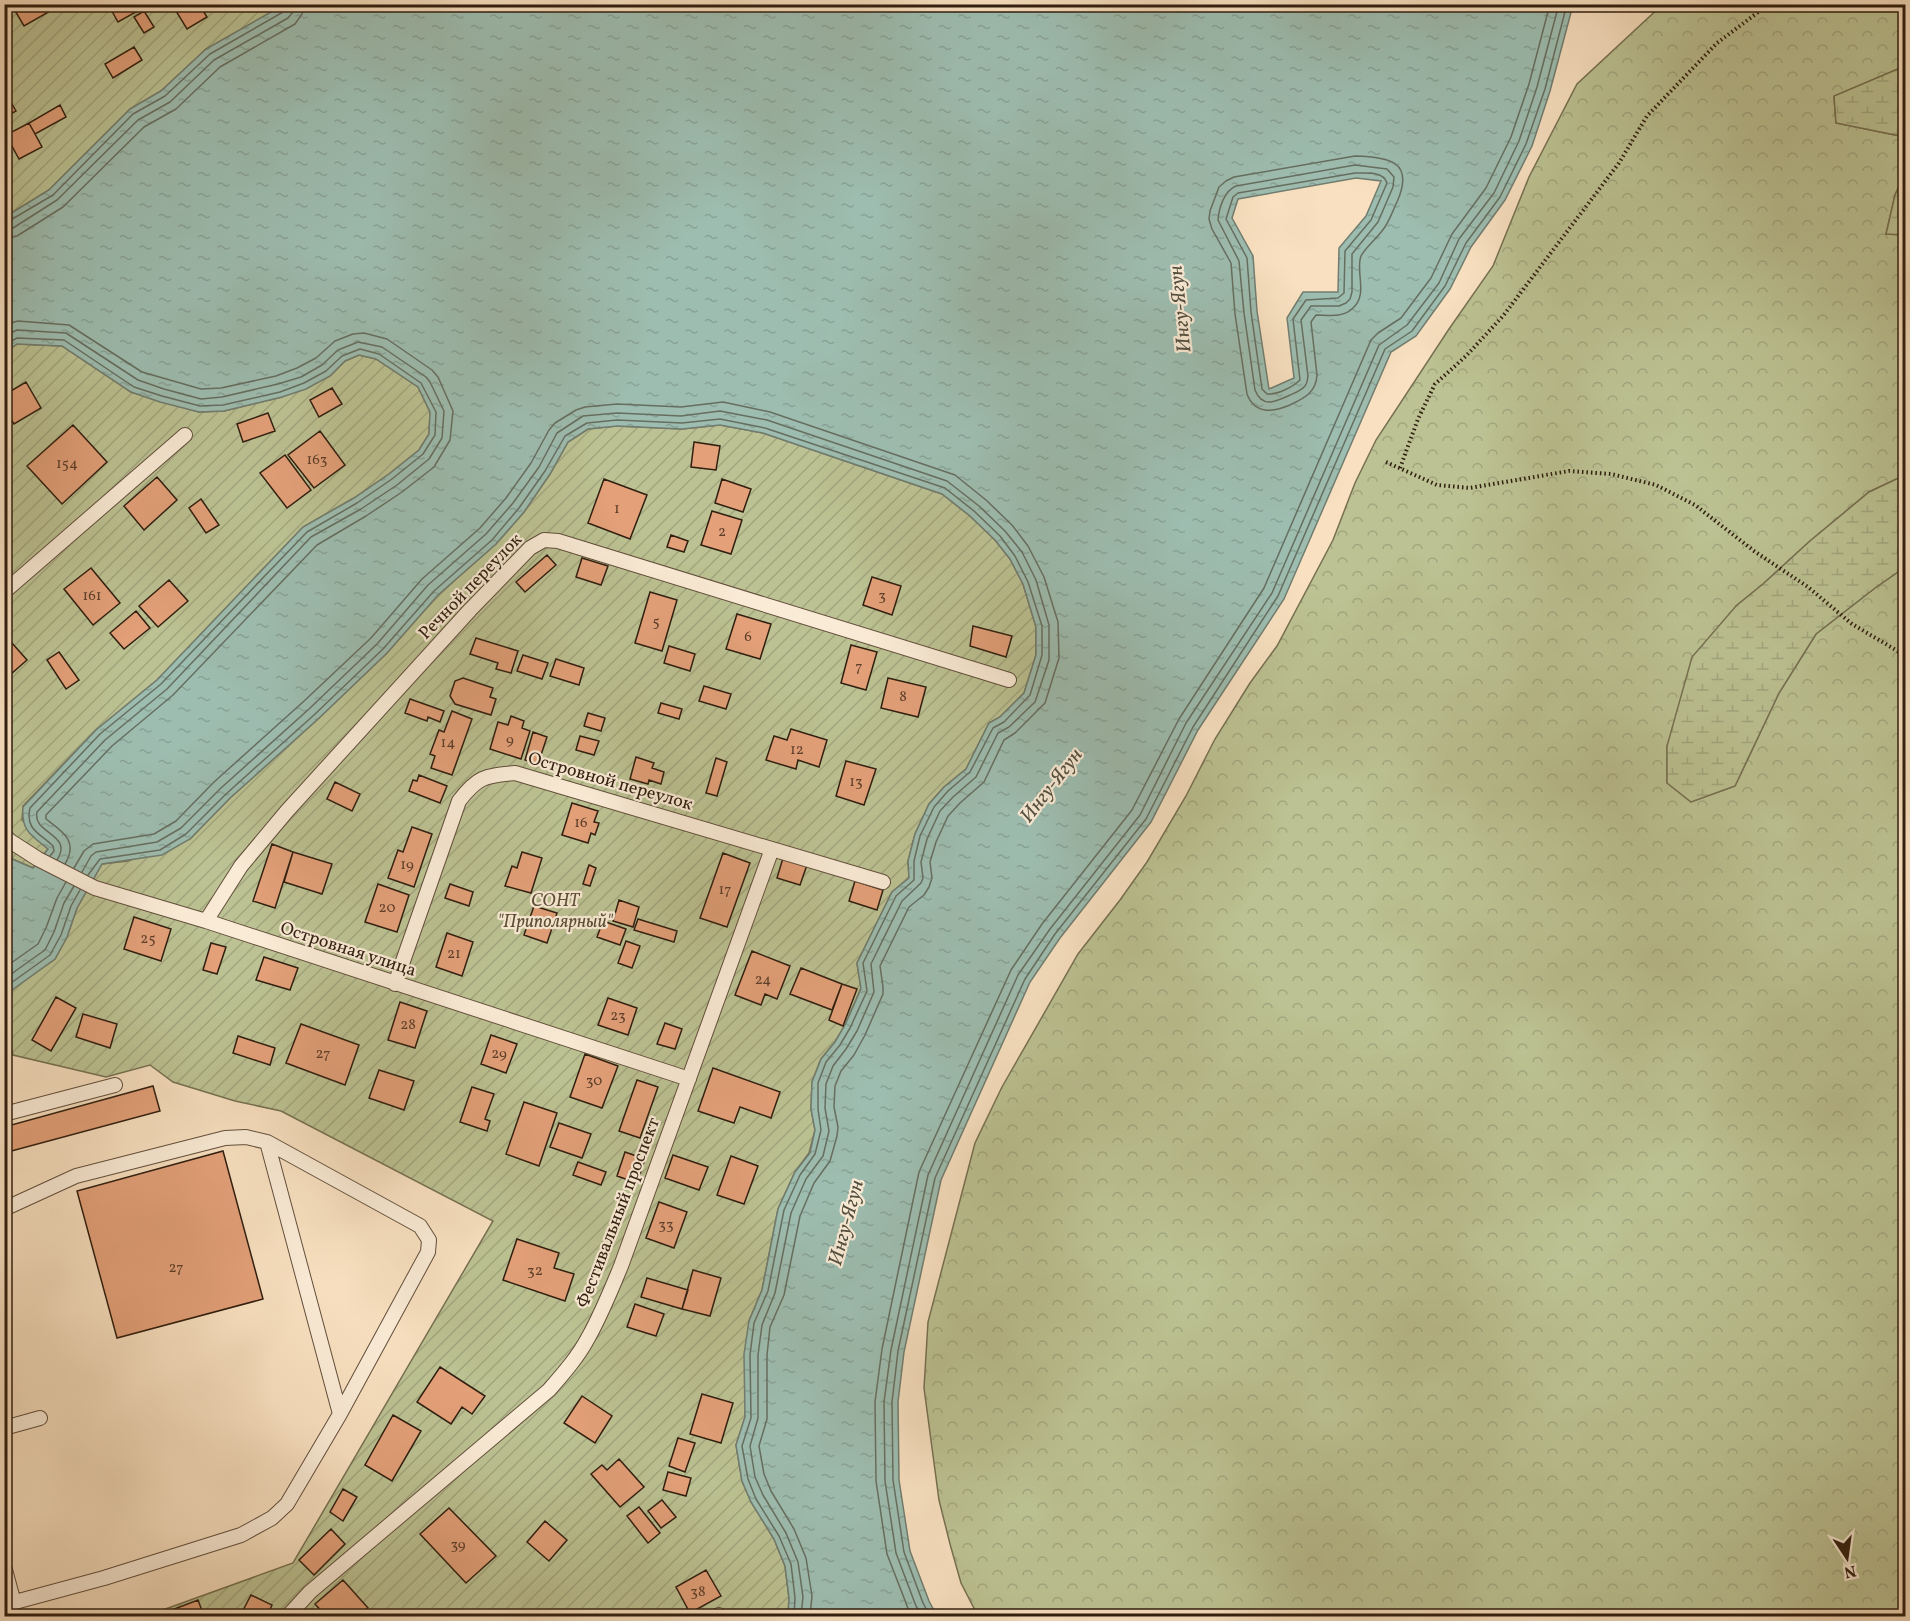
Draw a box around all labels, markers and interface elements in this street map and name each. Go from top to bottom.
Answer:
water label: Ингу-Ягун [1162,264,1200,354]
house number: 163 [307,450,327,471]
house number: 154 [56,454,78,475]
house number: 1 [614,499,620,520]
house number: 2 [718,522,726,543]
street label: Речной переулок [414,528,529,646]
house number: 161 [82,586,102,607]
house number: 3 [878,586,886,607]
house number: 5 [652,612,660,633]
house number: 6 [744,627,752,648]
house number: 7 [855,657,863,678]
house number: 8 [899,687,907,708]
house number: 9 [506,730,514,751]
house number: 14 [441,733,455,754]
house number: 12 [790,740,804,761]
water label: Ингу-Ягун [1014,743,1090,829]
street label: Островной переулок [525,747,696,818]
house number: 13 [849,772,863,793]
house number: 16 [574,813,588,834]
house number: 19 [400,855,414,876]
house number: 17 [718,880,732,901]
park label: СОНТ "Приполярный" [497,889,614,935]
house number: 20 [379,898,395,919]
street label: Островная улица [277,916,419,984]
house number: 25 [140,929,156,950]
house number: 21 [447,944,461,965]
house number: 24 [755,970,771,991]
house number: 23 [610,1006,626,1027]
house number: 28 [400,1015,416,1036]
house number: 27 [316,1044,330,1065]
house number: 29 [491,1044,507,1065]
house number: 30 [586,1071,602,1092]
street label: Фестивальный проспект [571,1114,667,1312]
water label: Ингу-Ягун [822,1177,872,1269]
house number: 33 [658,1215,674,1236]
house number: 27 [169,1258,183,1279]
house number: 32 [527,1261,543,1282]
north arrow [1817,1528,1877,1588]
house number: 39 [450,1535,466,1556]
text: N [1841,1559,1858,1583]
house number: 38 [690,1582,706,1603]

